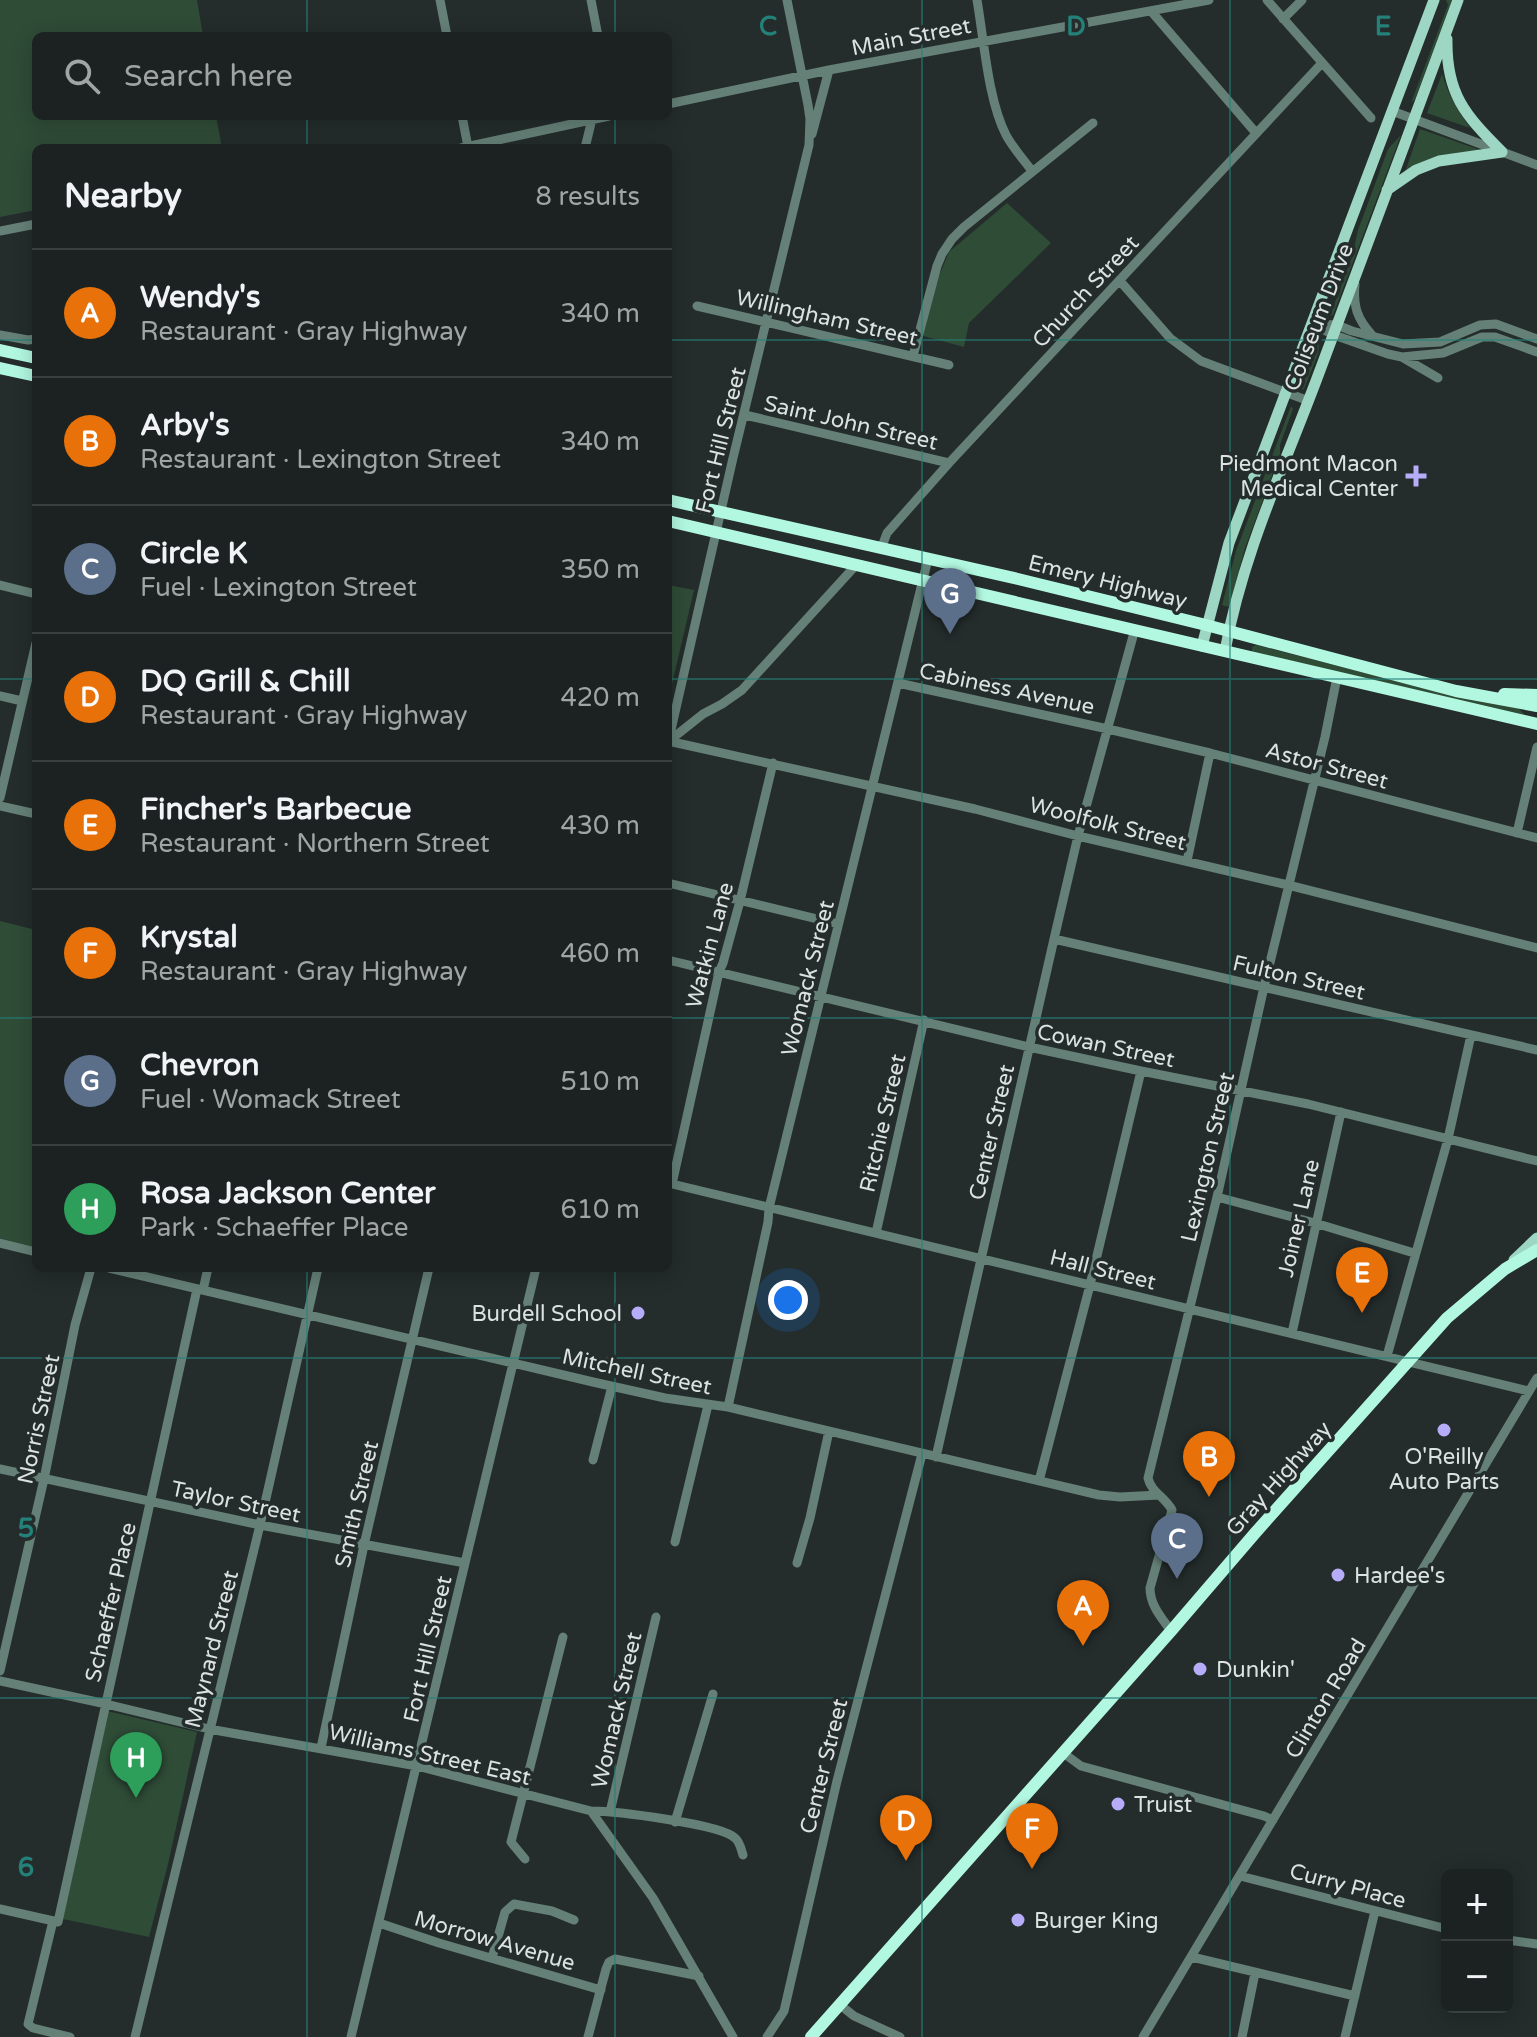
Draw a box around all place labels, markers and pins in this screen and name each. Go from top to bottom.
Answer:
place label: Piedmont Macon Medical Center [1219,451,1399,502]
marker: Piedmont Macon Medical Center [1405,465,1427,487]
pin: G [924,568,976,634]
pin: E [1336,1247,1388,1313]
place label: Burdell School [471,1301,622,1327]
marker: Burdell School [629,1304,647,1322]
marker: O'Reilly Auto Parts [1435,1421,1453,1439]
pin: B [1183,1431,1235,1497]
place label: O'Reilly Auto Parts [1389,1444,1499,1495]
pin: C [1151,1513,1203,1579]
place label: Hardee's [1354,1563,1445,1589]
marker: Hardee's [1329,1566,1347,1584]
pin: A [1057,1580,1109,1646]
place label: Dunkin' [1216,1657,1295,1683]
marker: Dunkin' [1191,1660,1209,1678]
pin: H [110,1732,162,1798]
place label: Truist [1134,1792,1192,1818]
pin: D [880,1795,932,1861]
marker: Truist [1109,1795,1127,1813]
pin: F [1006,1803,1058,1869]
place label: Burger King [1034,1908,1159,1934]
marker: Burger King [1009,1911,1027,1929]

